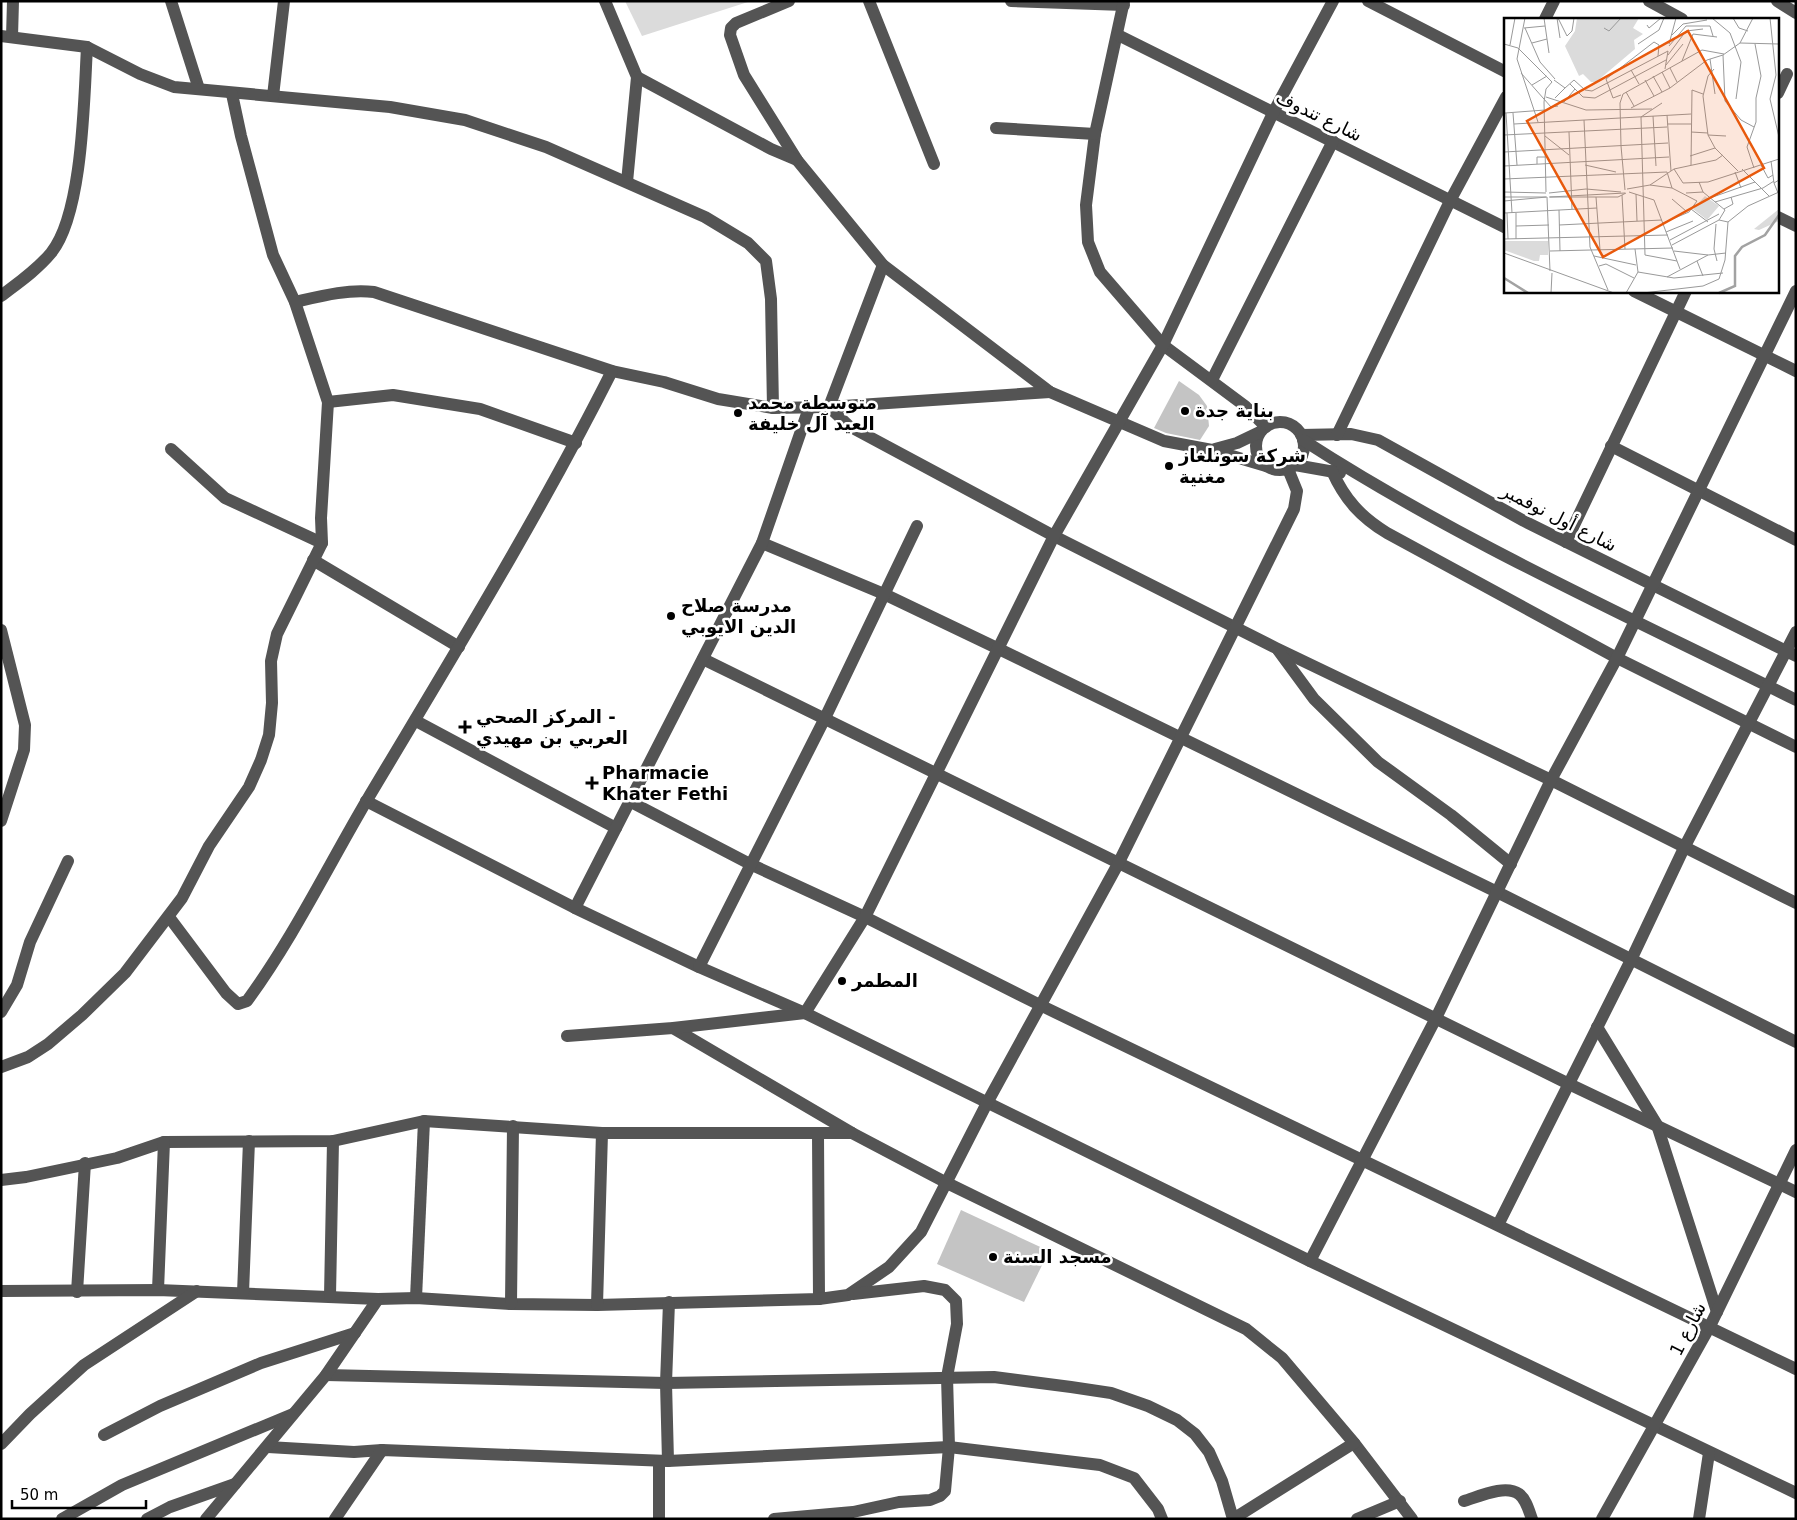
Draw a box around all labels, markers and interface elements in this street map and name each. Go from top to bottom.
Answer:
inset map [1504,18,1780,292]
street label: شارع تندوف [1272,86,1366,146]
place label: متوسطة محمد العيد آل خليفة [748,392,877,434]
place label: بناية جدة [1195,400,1274,421]
marker: بناية جدة [1179,405,1191,417]
marker: متوسطة محمد العيد آل خليفة [732,407,744,419]
place label: شركة سونلغاز مغنية [1178,445,1306,487]
marker: شركة سونلغاز مغنية [1163,460,1175,472]
street label: شارع أول نوفمبر [1497,478,1621,557]
place label: مدرسة صلاح الدين الايوبي [681,595,796,638]
marker: مدرسة صلاح الدين الايوبي [665,610,677,622]
place label: المركز الصحي - العربي بن مهيدي [476,706,628,749]
marker: المركز الصحي - العربي بن مهيدي [458,720,472,734]
place label: Pharmacie Khater Fethi [602,762,728,804]
marker: Pharmacie Khater Fethi [586,777,598,789]
place label: المطمر [851,970,918,992]
marker: المطمر [836,975,848,987]
place label: مسجد السنة [1003,1246,1112,1267]
marker: مسجد السنة [987,1251,999,1263]
street label: شارع 1 [1665,1299,1711,1359]
scale bar [12,1478,146,1510]
text: 50 m [20,1486,58,1504]

